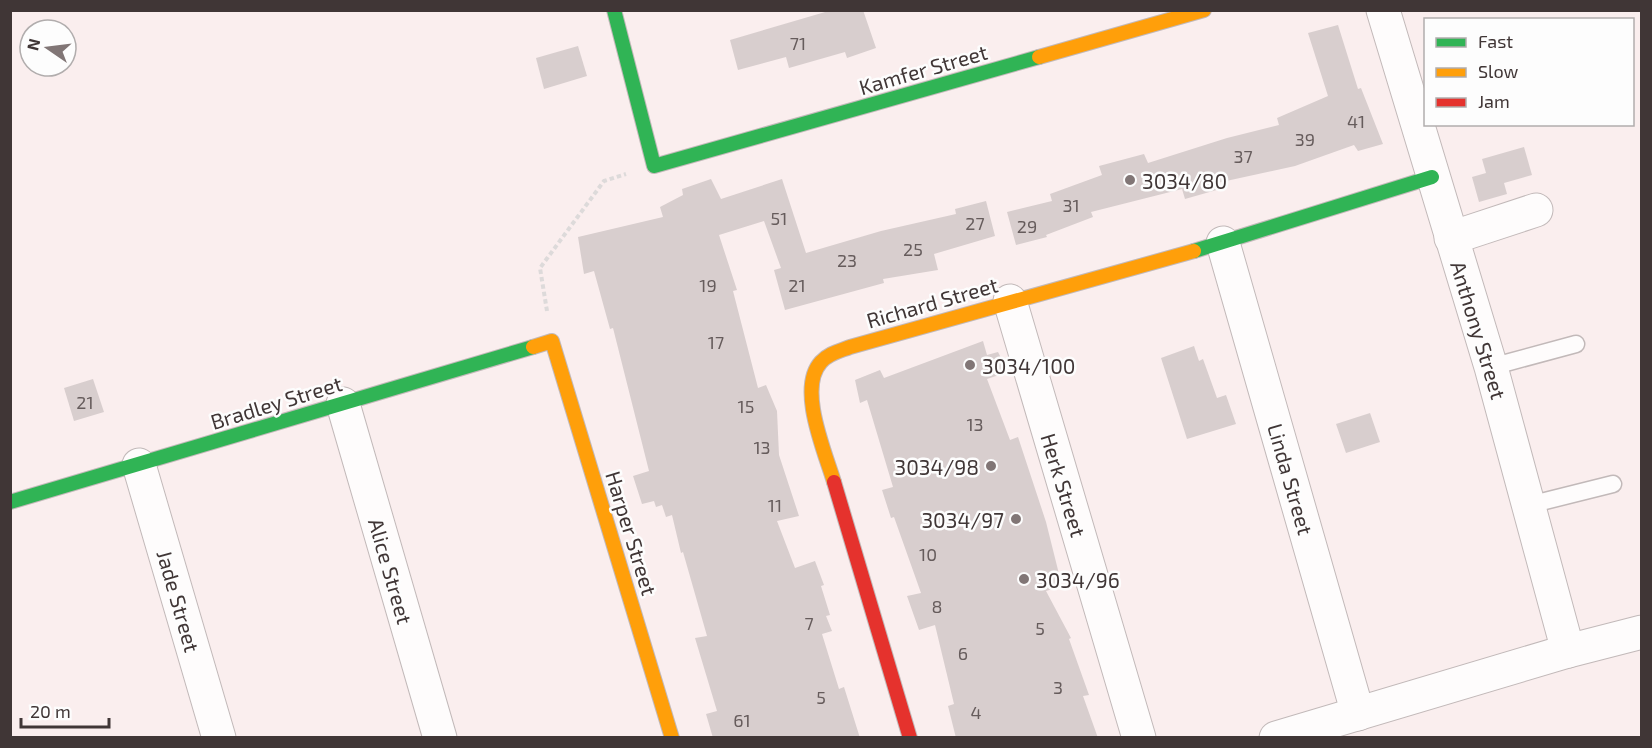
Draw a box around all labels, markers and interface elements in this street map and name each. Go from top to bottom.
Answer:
north arrow [18,18,78,78]
legend [1424,18,1634,126]
text: Fast [1478,30,1513,52]
house number: 71 [790,32,806,54]
text: N [22,36,44,52]
street label: Kamfer Street [856,39,990,99]
text: Slow [1478,60,1519,82]
text: Jam [1478,90,1510,112]
house number: 41 [1347,110,1365,132]
house number: 39 [1295,128,1315,150]
house number: 37 [1233,145,1253,167]
place label: 3034/80 [1142,168,1227,193]
marker: 3034/80 [1123,173,1137,187]
house number: 31 [1062,194,1080,216]
house number: 51 [771,207,787,229]
house number: 27 [965,212,985,234]
house number: 29 [1017,215,1037,237]
house number: 25 [903,238,923,260]
house number: 23 [837,249,857,271]
street label: Anthony Street [1446,258,1512,402]
street label: Richard Street [863,271,1001,333]
house number: 19 [699,274,717,296]
house number: 21 [788,274,806,296]
house number: 17 [708,331,724,353]
place label: 3034/100 [982,353,1075,378]
marker: 3034/100 [963,358,977,372]
street label: Bradley Street [207,370,345,434]
house number: 21 [76,391,94,413]
house number: 15 [738,395,754,417]
house number: 13 [966,413,984,435]
street label: Linda Street [1263,420,1319,538]
street label: Herk Street [1036,430,1092,540]
house number: 13 [753,436,771,458]
place label: 3034/98 [894,454,979,479]
marker: 3034/98 [984,459,998,473]
street label: Harper Street [601,468,663,598]
house number: 11 [768,494,782,516]
place label: 3034/97 [921,507,1004,532]
marker: 3034/97 [1009,512,1023,526]
street label: Alice Street [364,515,418,627]
house number: 10 [919,543,937,565]
street label: Jade Street [153,547,205,655]
place label: 3034/96 [1036,567,1120,592]
marker: 3034/96 [1017,572,1031,586]
house number: 8 [932,595,942,617]
house number: 7 [804,612,814,634]
house number: 5 [1035,617,1045,639]
house number: 6 [958,642,968,664]
house number: 3 [1053,676,1063,698]
house number: 5 [816,686,826,708]
scale bar [21,691,110,729]
text: 20 m [30,700,71,722]
house number: 4 [970,701,982,723]
house number: 61 [733,709,751,731]

